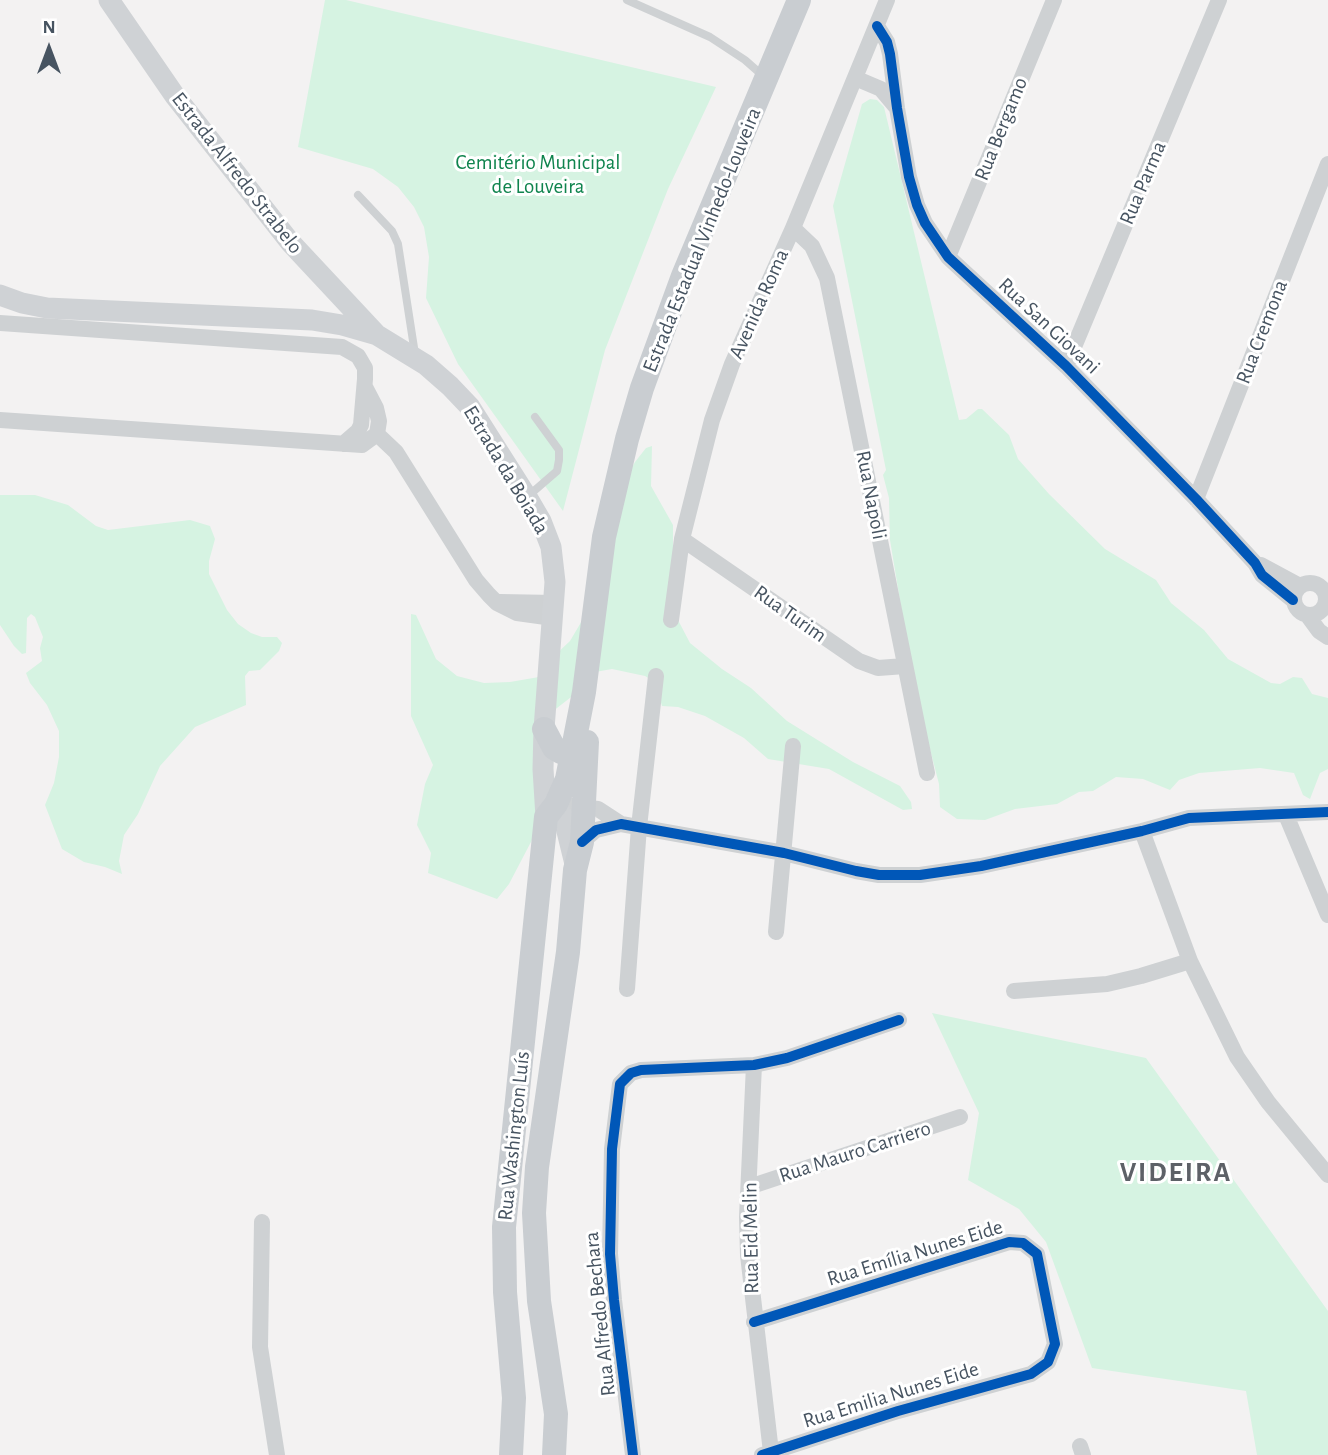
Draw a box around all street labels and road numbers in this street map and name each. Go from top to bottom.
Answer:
street label: Rua Bergamo [969,74,1033,184]
street label: Estrada Alfredo Strabelo [166,87,308,259]
street label: Estrada Estadual Vinhedo-Louveira [637,104,767,376]
street label: Rua Parma [1114,137,1172,229]
street label: Avenida Roma [724,245,794,363]
street label: Rua San Giovani [993,272,1105,380]
street label: Rua Cremona [1231,276,1293,388]
street label: Estrada da Boiada [458,401,554,539]
street label: Rua Napoli [850,448,892,542]
street label: Rua Turim [749,580,831,648]
street label: Rua Washington Luís [493,1050,535,1222]
street label: Rua Mauro Carriero [776,1116,934,1188]
street label: Rua Eid Melin [737,1182,765,1294]
street label: Rua Emília Nunes Eide [824,1214,1006,1292]
street label: Rua Alfredo Bechara [579,1230,621,1398]
street label: Rua Emilia Nunes Eide [800,1356,982,1434]

